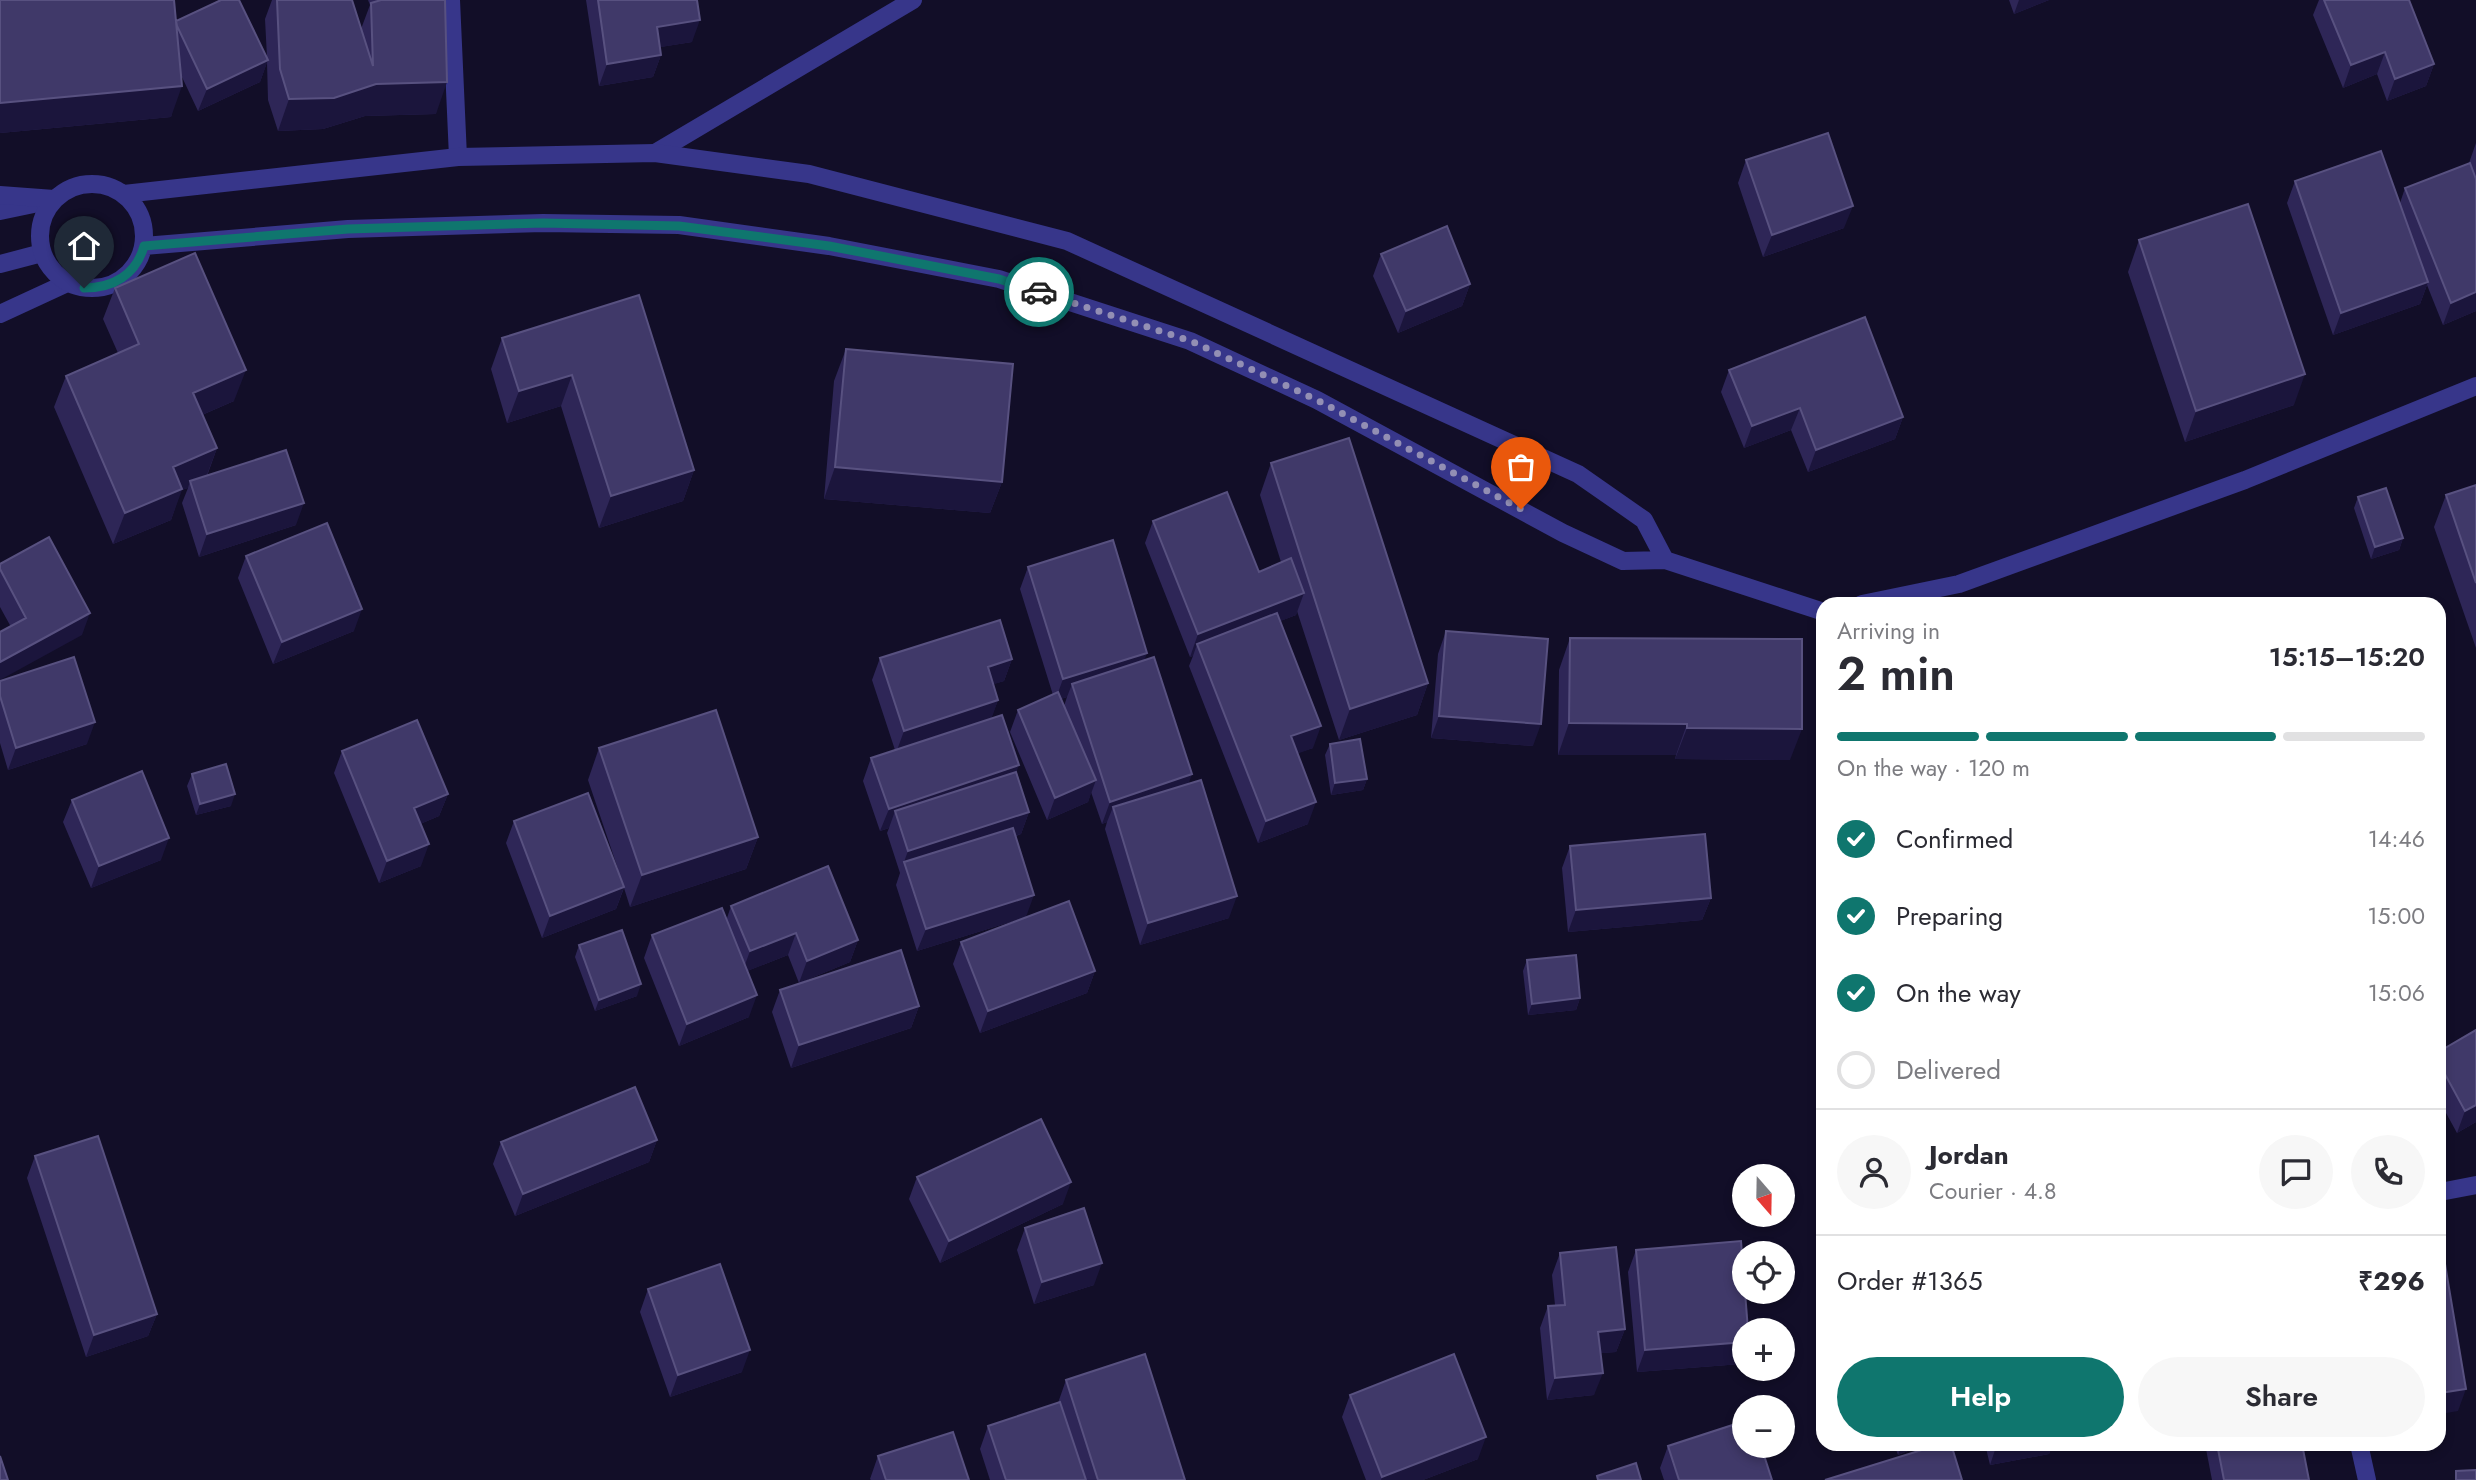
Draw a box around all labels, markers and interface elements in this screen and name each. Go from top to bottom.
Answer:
pin [54,216,114,288]
icon: home [65,227,103,265]
courier [1004,257,1074,327]
icon: car [1020,273,1058,311]
pin [1491,437,1551,509]
icon: bag [1502,448,1540,486]
text: Arriving in [1837,614,1940,648]
text: 15:15–15:20 [2269,638,2425,676]
text: 2 min [1837,641,1955,707]
text: On the way · 120 m [1837,751,2030,785]
icon: check [1837,820,1875,858]
text: Confirmed [1896,820,2013,858]
text: 14:46 [2368,822,2425,856]
icon: check [1837,897,1875,935]
text: Preparing [1896,897,2003,935]
text: 15:00 [2367,899,2425,933]
icon: check [1837,974,1875,1012]
text: On the way [1896,974,2021,1012]
text: 15:06 [2368,976,2425,1010]
text: Delivered [1896,1051,2001,1089]
button: person [1837,1135,1911,1209]
button: chat [2259,1135,2333,1209]
button: phone [2351,1135,2425,1209]
text: Jordan [1929,1136,2009,1174]
north arrow [1732,1164,1796,1227]
map controls [1732,1164,1795,1458]
text: Courier · 4.8 [1929,1174,2057,1208]
button: locate [1732,1241,1795,1304]
text: Order #1365 [1837,1262,1983,1300]
text: ₹296 [2358,1262,2425,1300]
button: + [1732,1318,1795,1381]
button: Help [1837,1357,2124,1437]
button: Share [2138,1357,2425,1437]
button: − [1732,1395,1795,1458]

